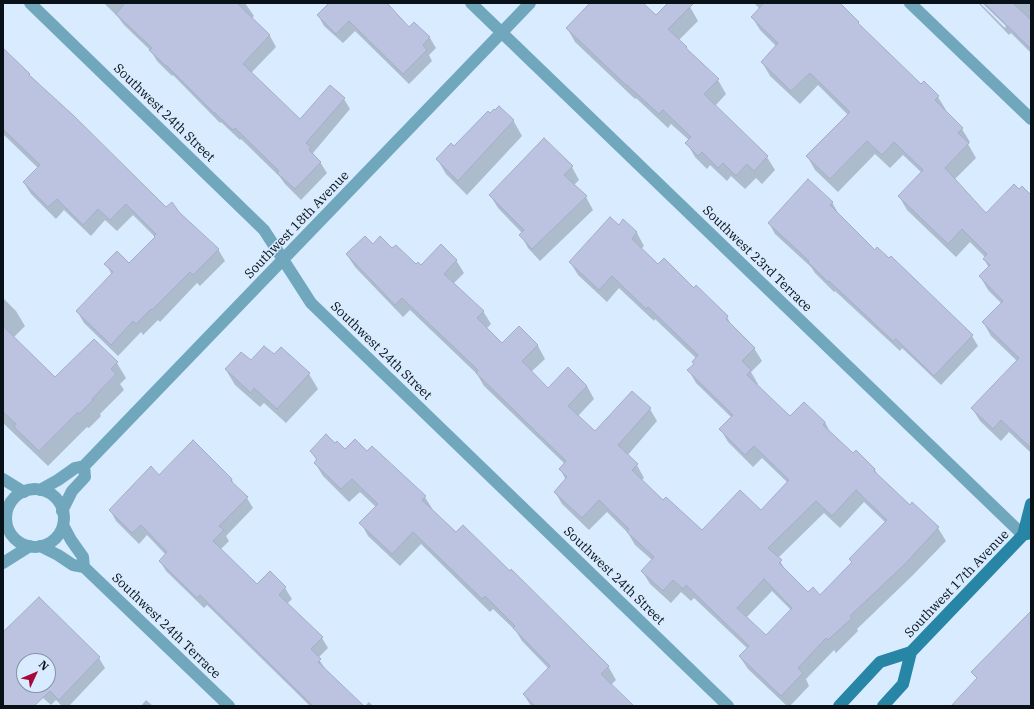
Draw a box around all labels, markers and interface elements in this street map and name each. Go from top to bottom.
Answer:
street label: Southwest 24th Street [110,61,218,165]
street label: Southwest 18th Avenue [242,168,352,282]
street label: Southwest 23rd Terrace [699,203,815,315]
street label: Southwest 24th Street [327,299,435,403]
street label: Southwest 24th Street [560,524,668,628]
street label: Southwest 17th Avenue [902,527,1012,641]
street label: Southwest 24th Terrace [109,570,223,682]
north arrow [16,653,56,693]
text: N [36,657,52,673]

